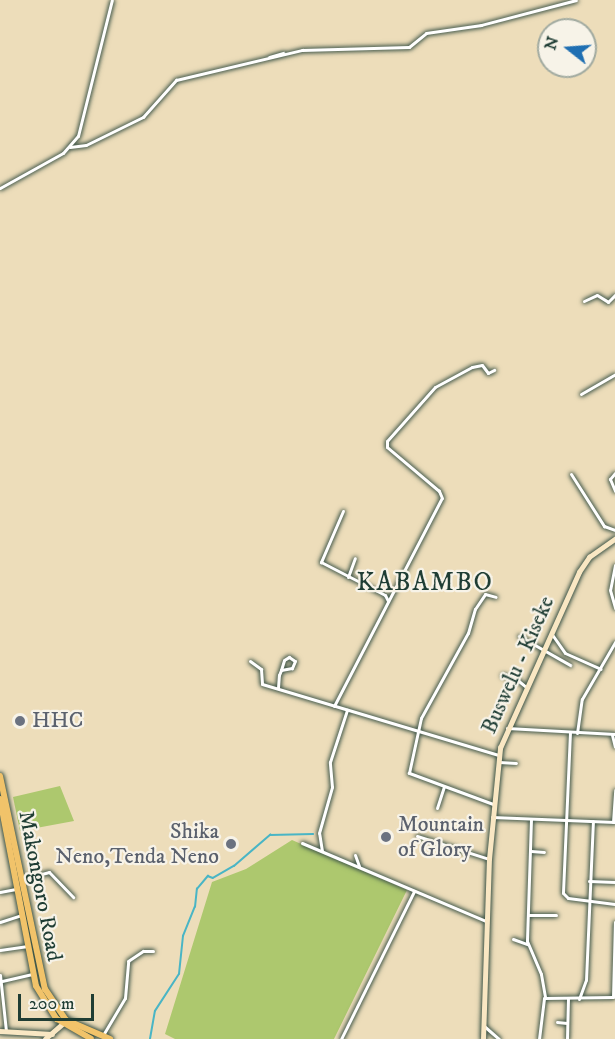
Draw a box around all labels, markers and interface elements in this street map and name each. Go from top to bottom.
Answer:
north arrow [537,18,597,78]
text: N [540,34,563,53]
district label: KABAMBO [357,567,493,599]
street label: Buswelu - Kiseke [476,592,560,738]
place label: HHC [32,708,83,734]
marker: HHC [13,714,27,728]
street label: Makongoro Road [12,808,68,964]
place label: Mountain of Glory [398,811,484,862]
place label: Shika Neno,Tenda Neno [55,818,219,870]
marker: Mountain of Glory [379,830,393,844]
marker: Shika Neno,Tenda Neno [224,837,238,851]
scale bar [21,982,98,1020]
text: 200 m [29,993,75,1015]

